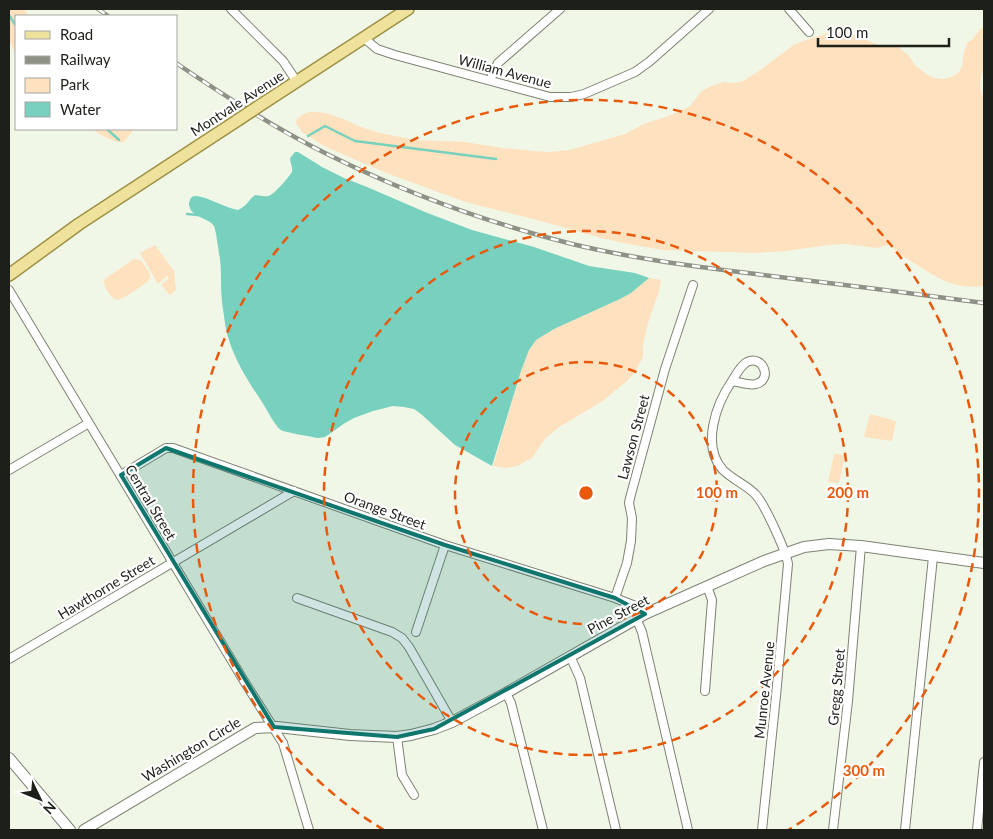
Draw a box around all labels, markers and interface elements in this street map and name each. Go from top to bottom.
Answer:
legend [15,15,178,130]
scale bar [818,15,949,47]
text: 100 m [826,23,868,41]
text: Road [60,25,93,43]
text: Railway [60,50,111,68]
street label: William Avenue [457,50,553,92]
street label: Montvale Avenue [187,67,287,139]
text: Park [60,75,90,93]
text: Water [60,100,101,118]
street label: Lawson Street [613,393,653,481]
street label: Central Street [122,461,180,543]
text: 100 m [696,483,738,501]
text: 200 m [827,483,869,501]
centre of rings [577,484,595,502]
street label: Orange Street [342,487,428,533]
street label: Hawthorne Street [55,551,157,623]
street label: Pine Street [584,591,652,637]
street label: Munroe Avenue [750,640,778,740]
street label: Gregg Street [824,648,848,726]
street label: Washington Circle [139,713,243,785]
text: 300 m [843,761,885,779]
north arrow [15,774,65,824]
text: N [40,798,60,818]

